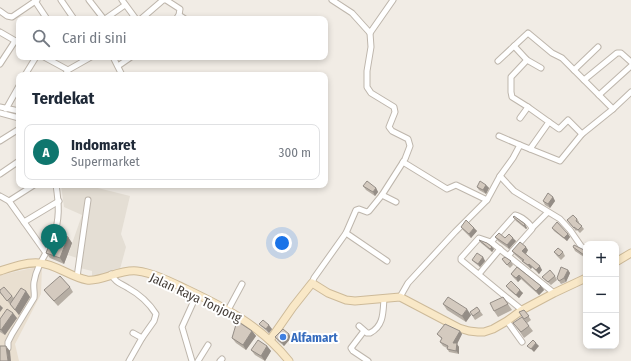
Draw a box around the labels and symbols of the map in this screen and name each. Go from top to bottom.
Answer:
pin: A [41,224,67,257]
your location [272,233,292,253]
street label: Jalan Raya Tonjong [147,270,245,326]
place label: Alfamart [290,330,338,345]
marker: Alfamart [278,332,288,342]

